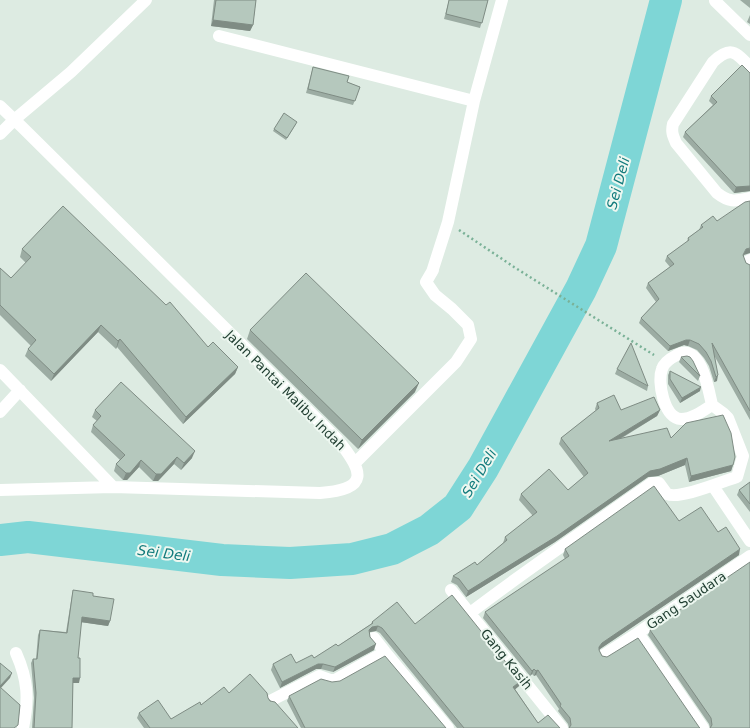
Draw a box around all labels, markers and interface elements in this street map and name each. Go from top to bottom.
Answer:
water label: Sei Deli [603,155,633,211]
street label: Jalan Pantai Malibu Indah [222,327,349,453]
water label: Sei Deli [458,446,500,500]
water label: Sei Deli [137,542,191,564]
street label: Gang Saudara [644,568,729,633]
street label: Gang Kasih [478,626,536,693]

